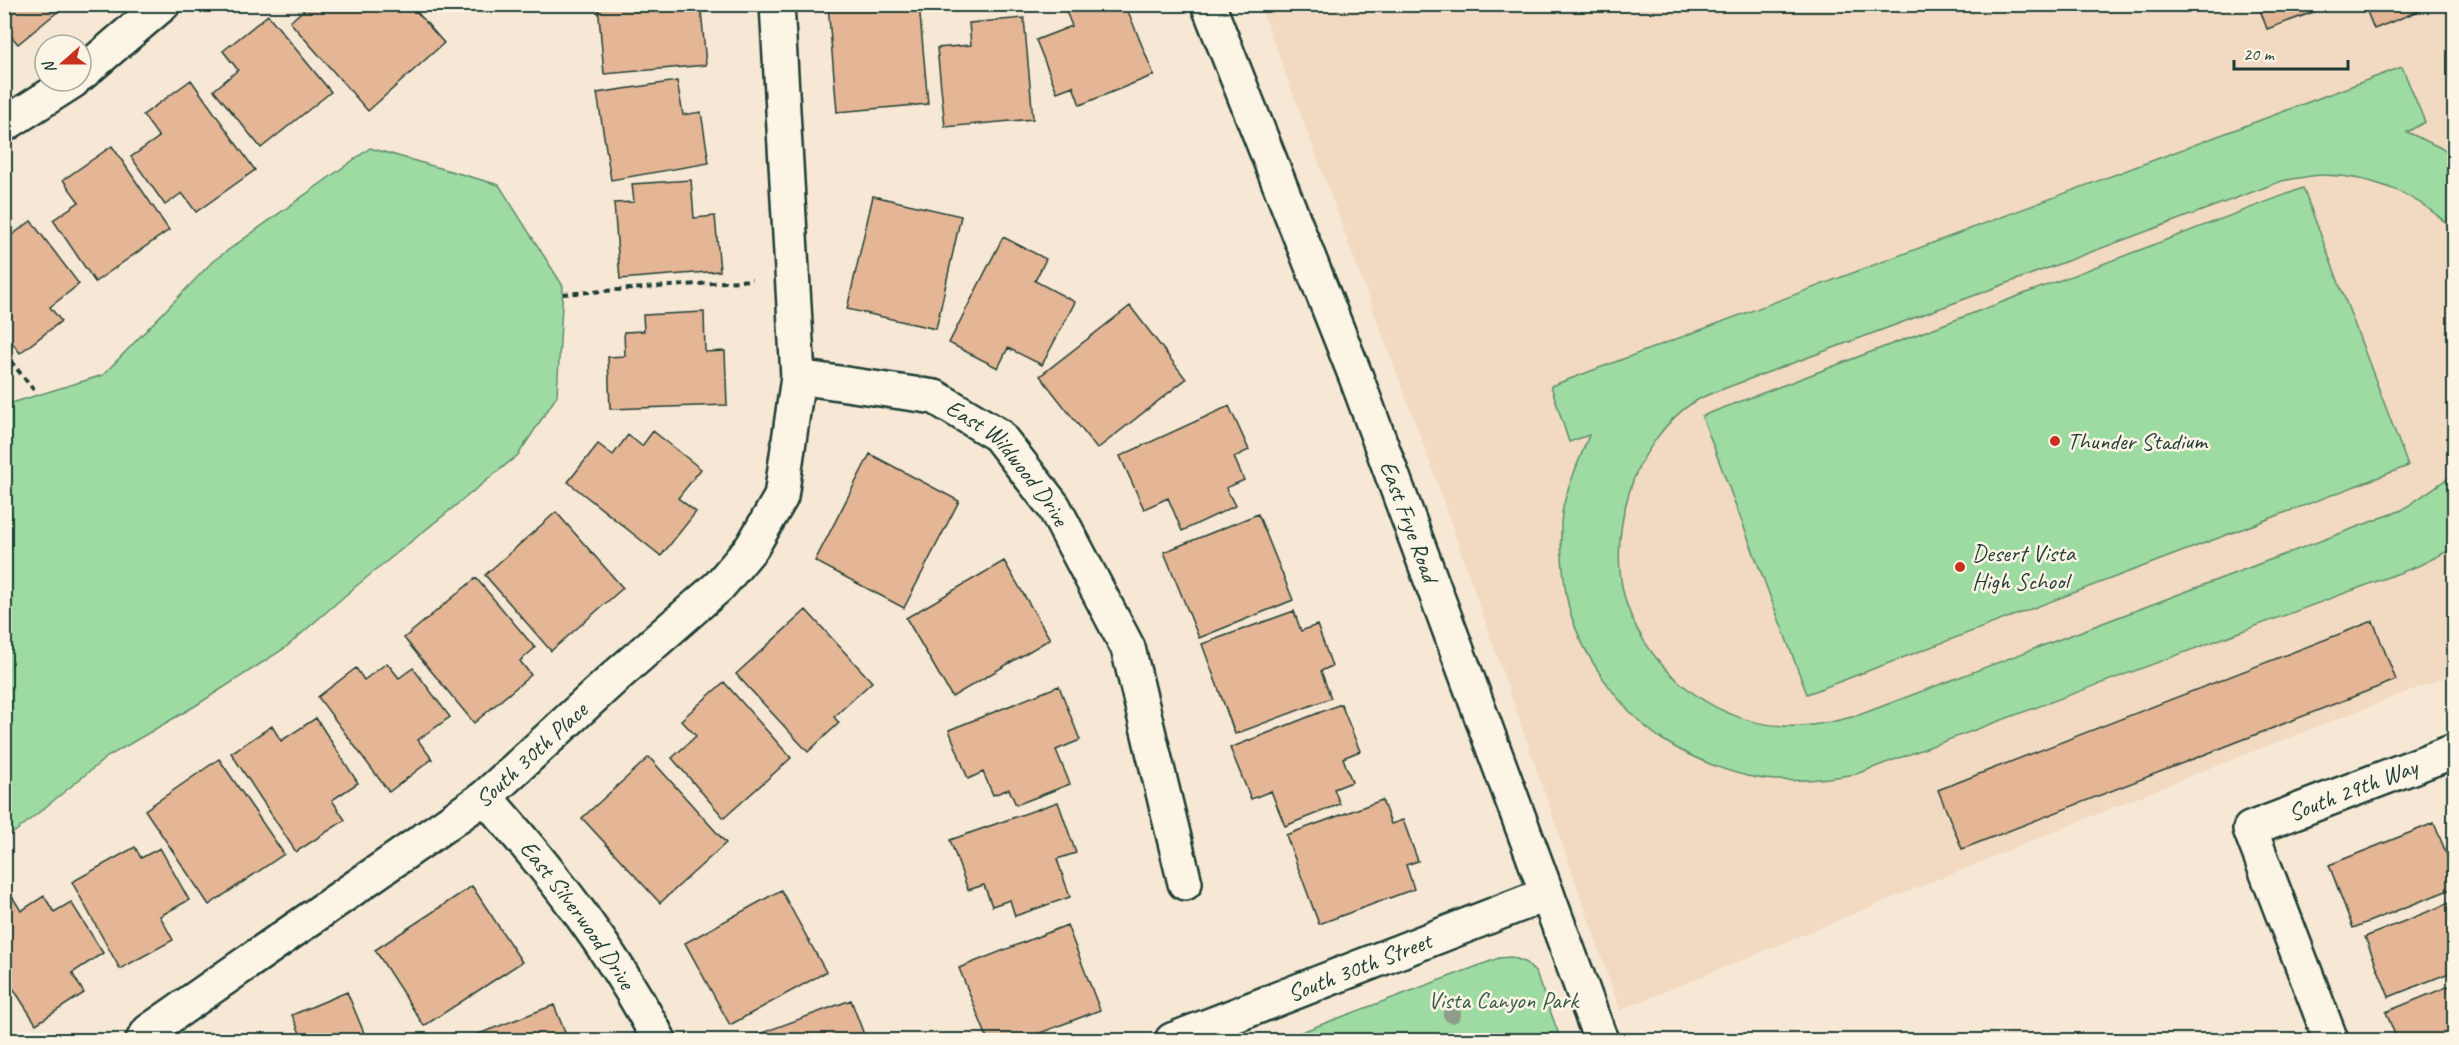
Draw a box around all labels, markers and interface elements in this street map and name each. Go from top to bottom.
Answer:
north arrow [33,33,93,93]
scale bar [2234,33,2348,71]
text: 20 m [2243,43,2276,65]
text: N [38,57,61,76]
street label: East Wildwood Drive [941,392,1077,533]
place label: Thunder Stadium [2067,426,2209,456]
marker: Thunder Stadium [2048,434,2062,448]
street label: East Frye Road [1373,457,1447,589]
place label: Desert Vista High School [1972,538,2077,596]
marker: Desert Vista High School [1953,560,1967,574]
street label: South 30th Place [470,694,595,814]
street label: South 29th Way [2284,751,2423,828]
street label: East Silverwood Drive [514,834,643,996]
street label: South 30th Street [1283,925,1437,1009]
park label: Vista Canyon Park [1428,985,1580,1015]

